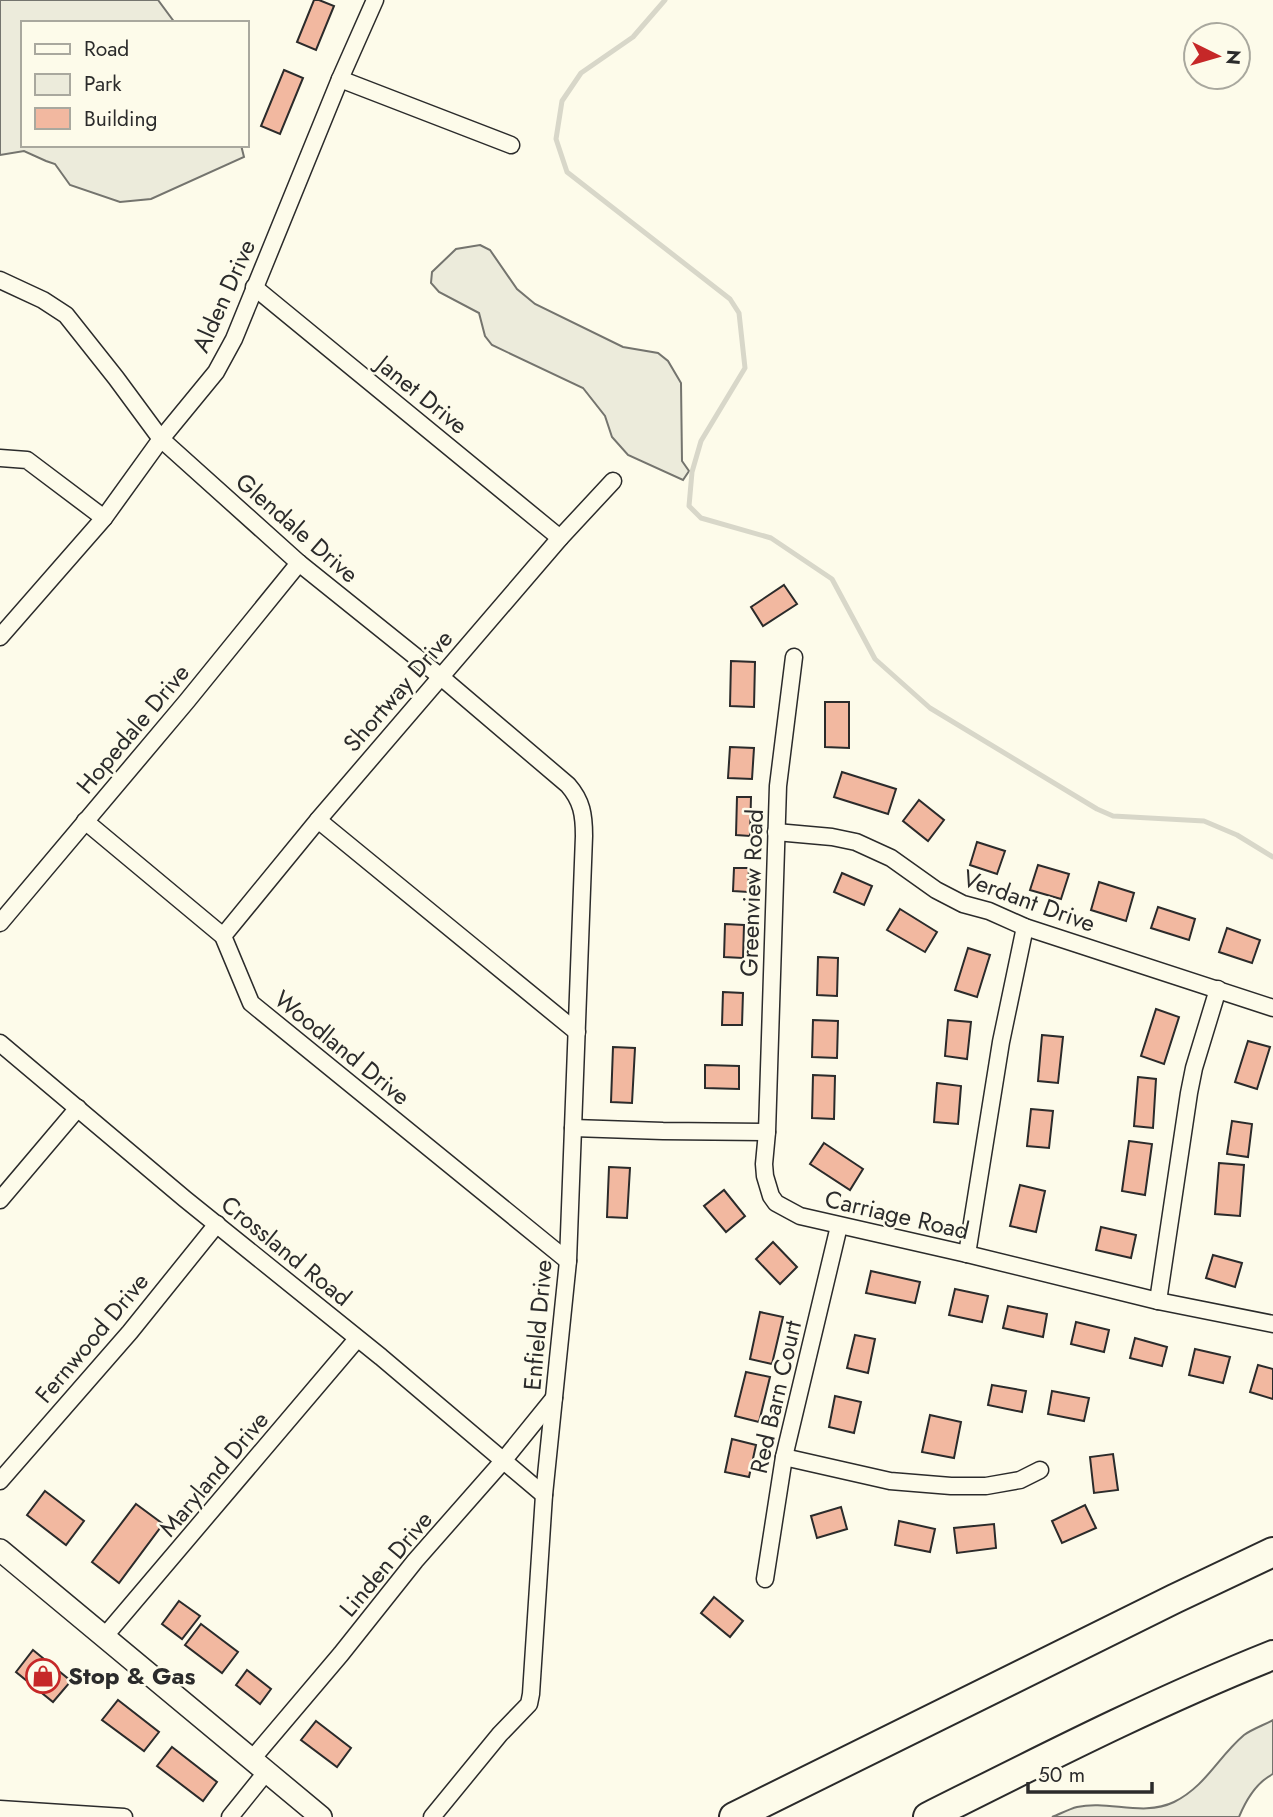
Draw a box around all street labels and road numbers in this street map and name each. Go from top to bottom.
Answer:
street label: Alden Drive [183,234,264,358]
street label: Janet Drive [367,345,476,442]
street label: Glendale Drive [228,464,366,591]
street label: Shortway Drive [335,622,461,759]
street label: Hopedale Drive [68,656,197,801]
street label: Greenview Road [731,809,772,977]
street label: Verdant Drive [958,860,1100,941]
street label: Woodland Drive [267,982,418,1113]
street label: Carriage Road [821,1181,973,1248]
street label: Crossland Road [213,1187,359,1314]
street label: Enfield Drive [514,1258,561,1392]
street label: Fernwood Drive [27,1265,157,1411]
street label: Red Barn Court [741,1317,810,1477]
street label: Maryland Drive [151,1403,277,1544]
street label: Linden Drive [331,1503,440,1624]

